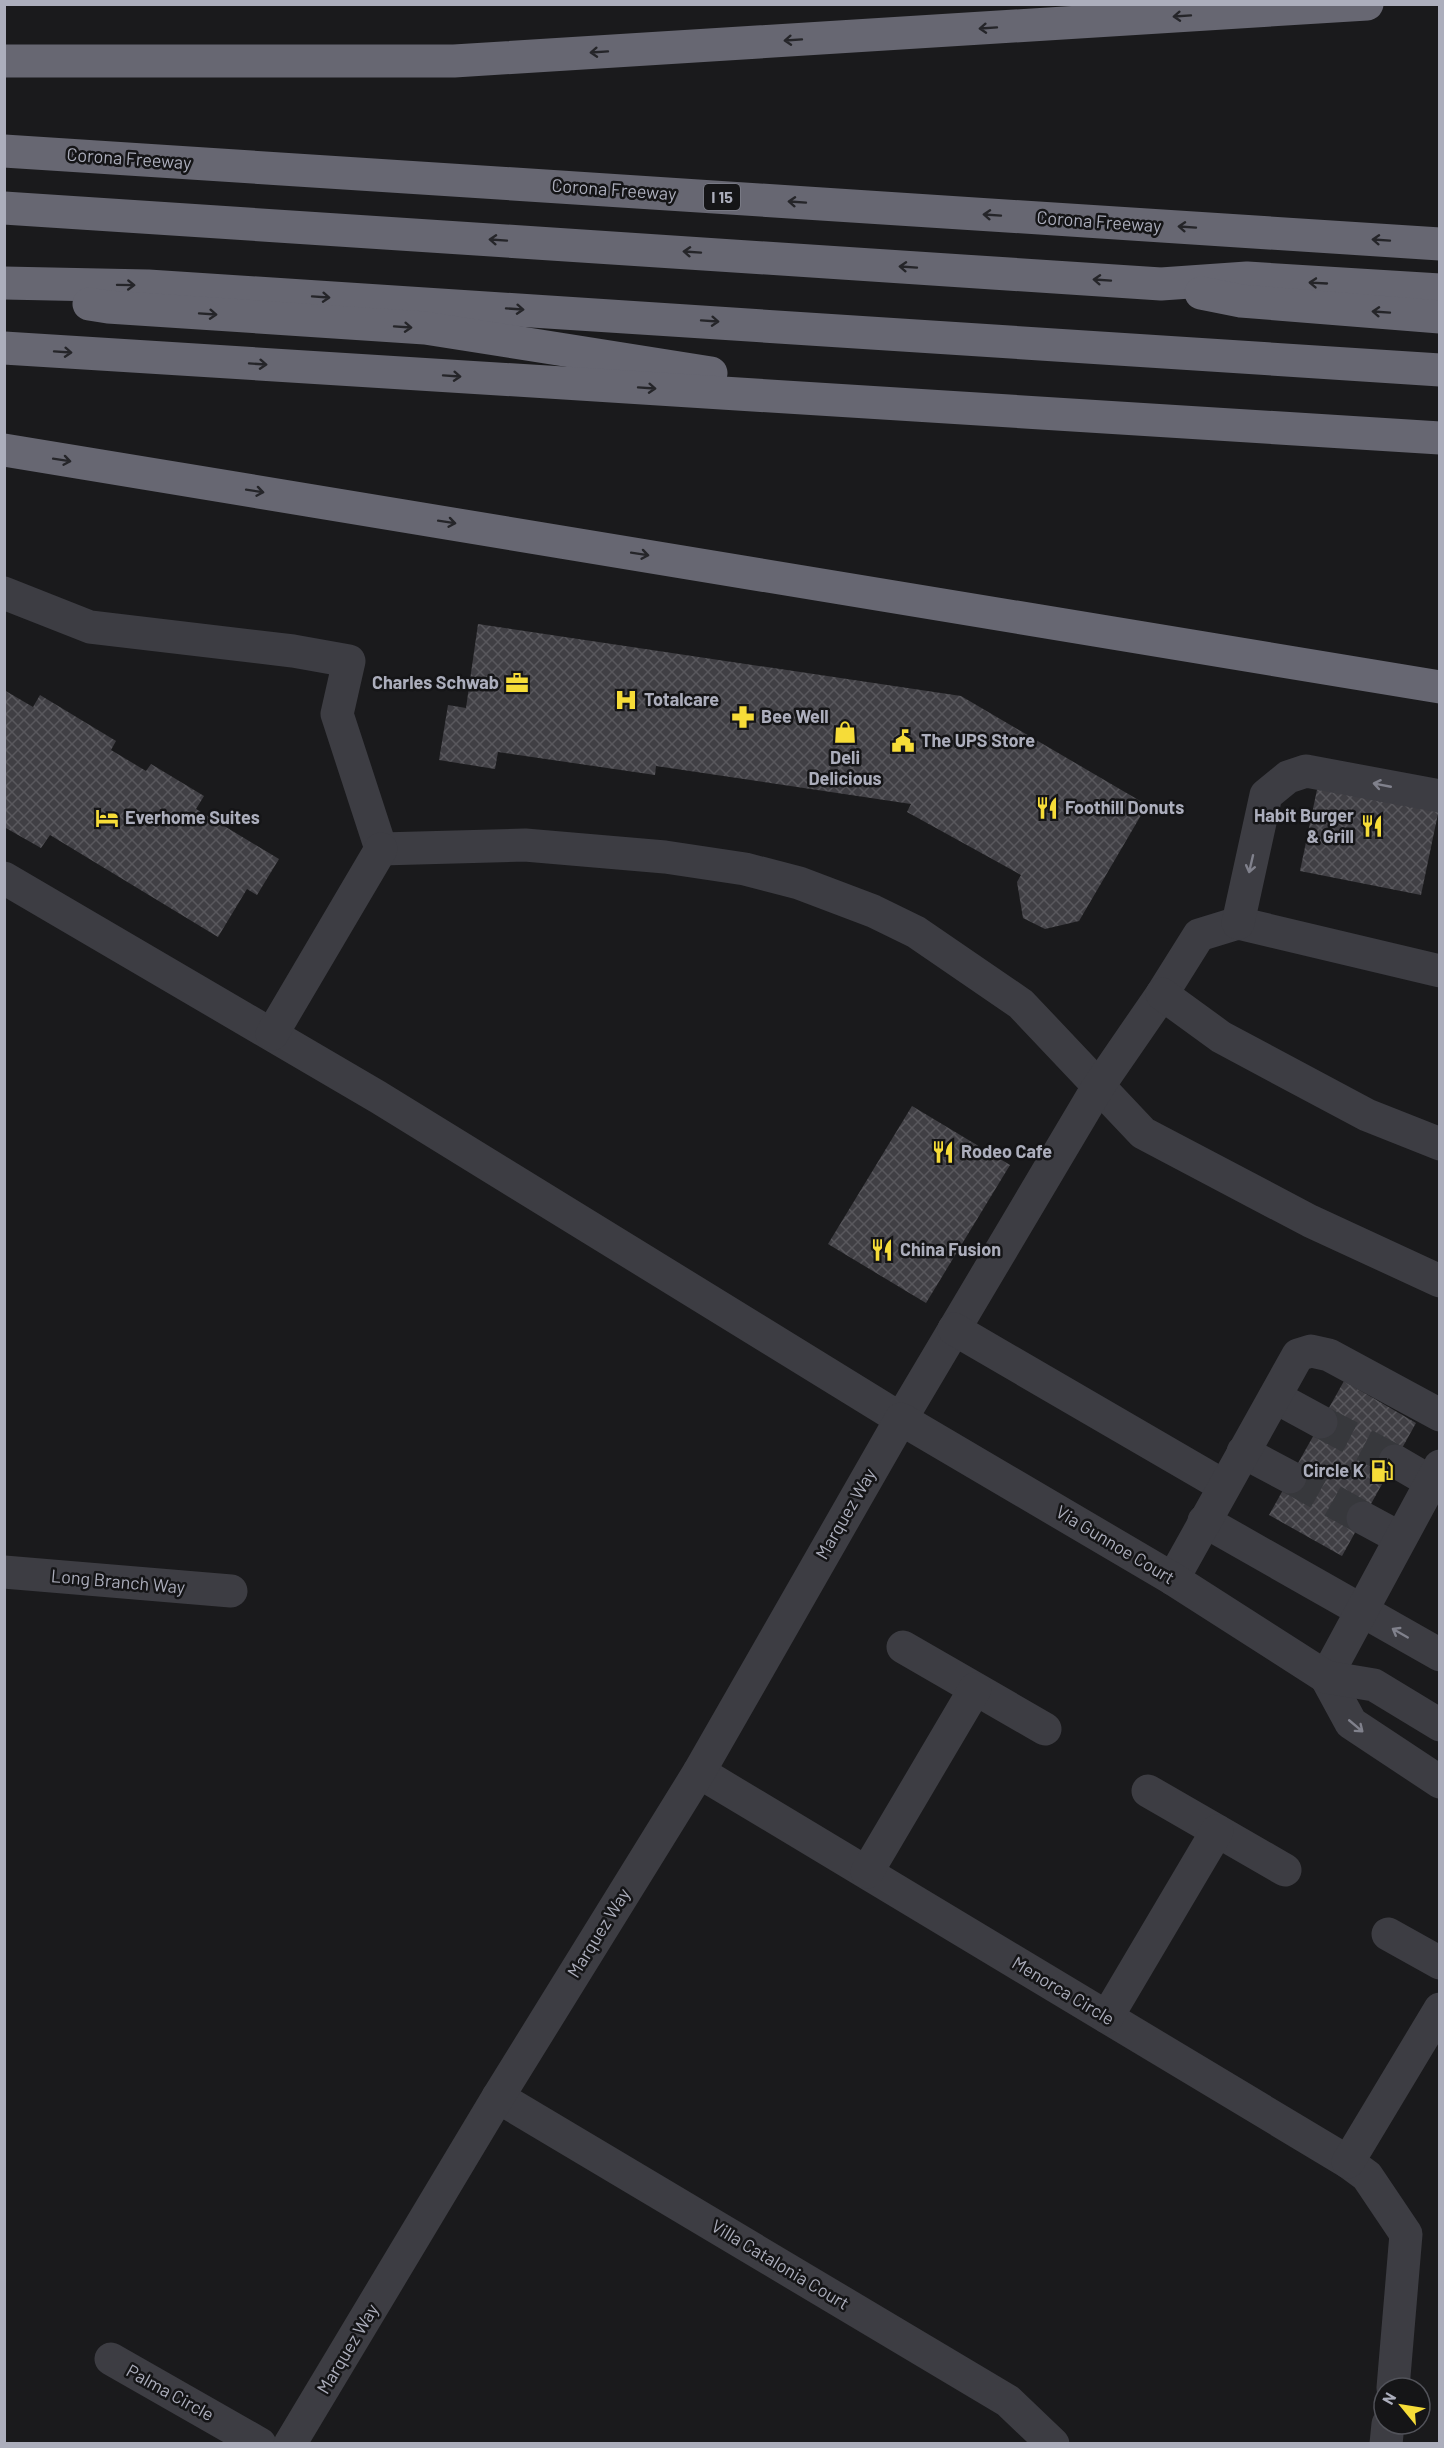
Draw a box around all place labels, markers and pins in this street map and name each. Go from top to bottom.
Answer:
office icon: Charles Schwab [504,670,530,696]
place label: Charles Schwab [372,671,499,693]
hospital icon: Totalcare [613,687,639,713]
place label: Totalcare [644,688,719,710]
pharmacy icon: Bee Well [730,704,756,730]
place label: Bee Well [761,705,829,727]
shop icon: Deli Delicious [832,719,858,745]
public building icon: The UPS Store [890,728,916,754]
place label: The UPS Store [921,729,1035,751]
place label: Deli Delicious [808,746,882,789]
restaurant icon: Foothill Donuts [1034,795,1060,821]
place label: Foothill Donuts [1065,796,1184,818]
place label: Habit Burger & Grill [1254,804,1354,847]
hotel icon: Everhome Suites [94,805,120,831]
place label: Everhome Suites [125,806,260,828]
restaurant icon: Habit Burger & Grill [1359,813,1385,839]
restaurant icon: Rodeo Cafe [930,1139,956,1165]
place label: Rodeo Cafe [961,1140,1052,1162]
restaurant icon: China Fusion [869,1237,895,1263]
place label: China Fusion [900,1238,1001,1260]
fuel station icon: Circle K [1369,1458,1395,1484]
place label: Circle K [1303,1459,1364,1481]

